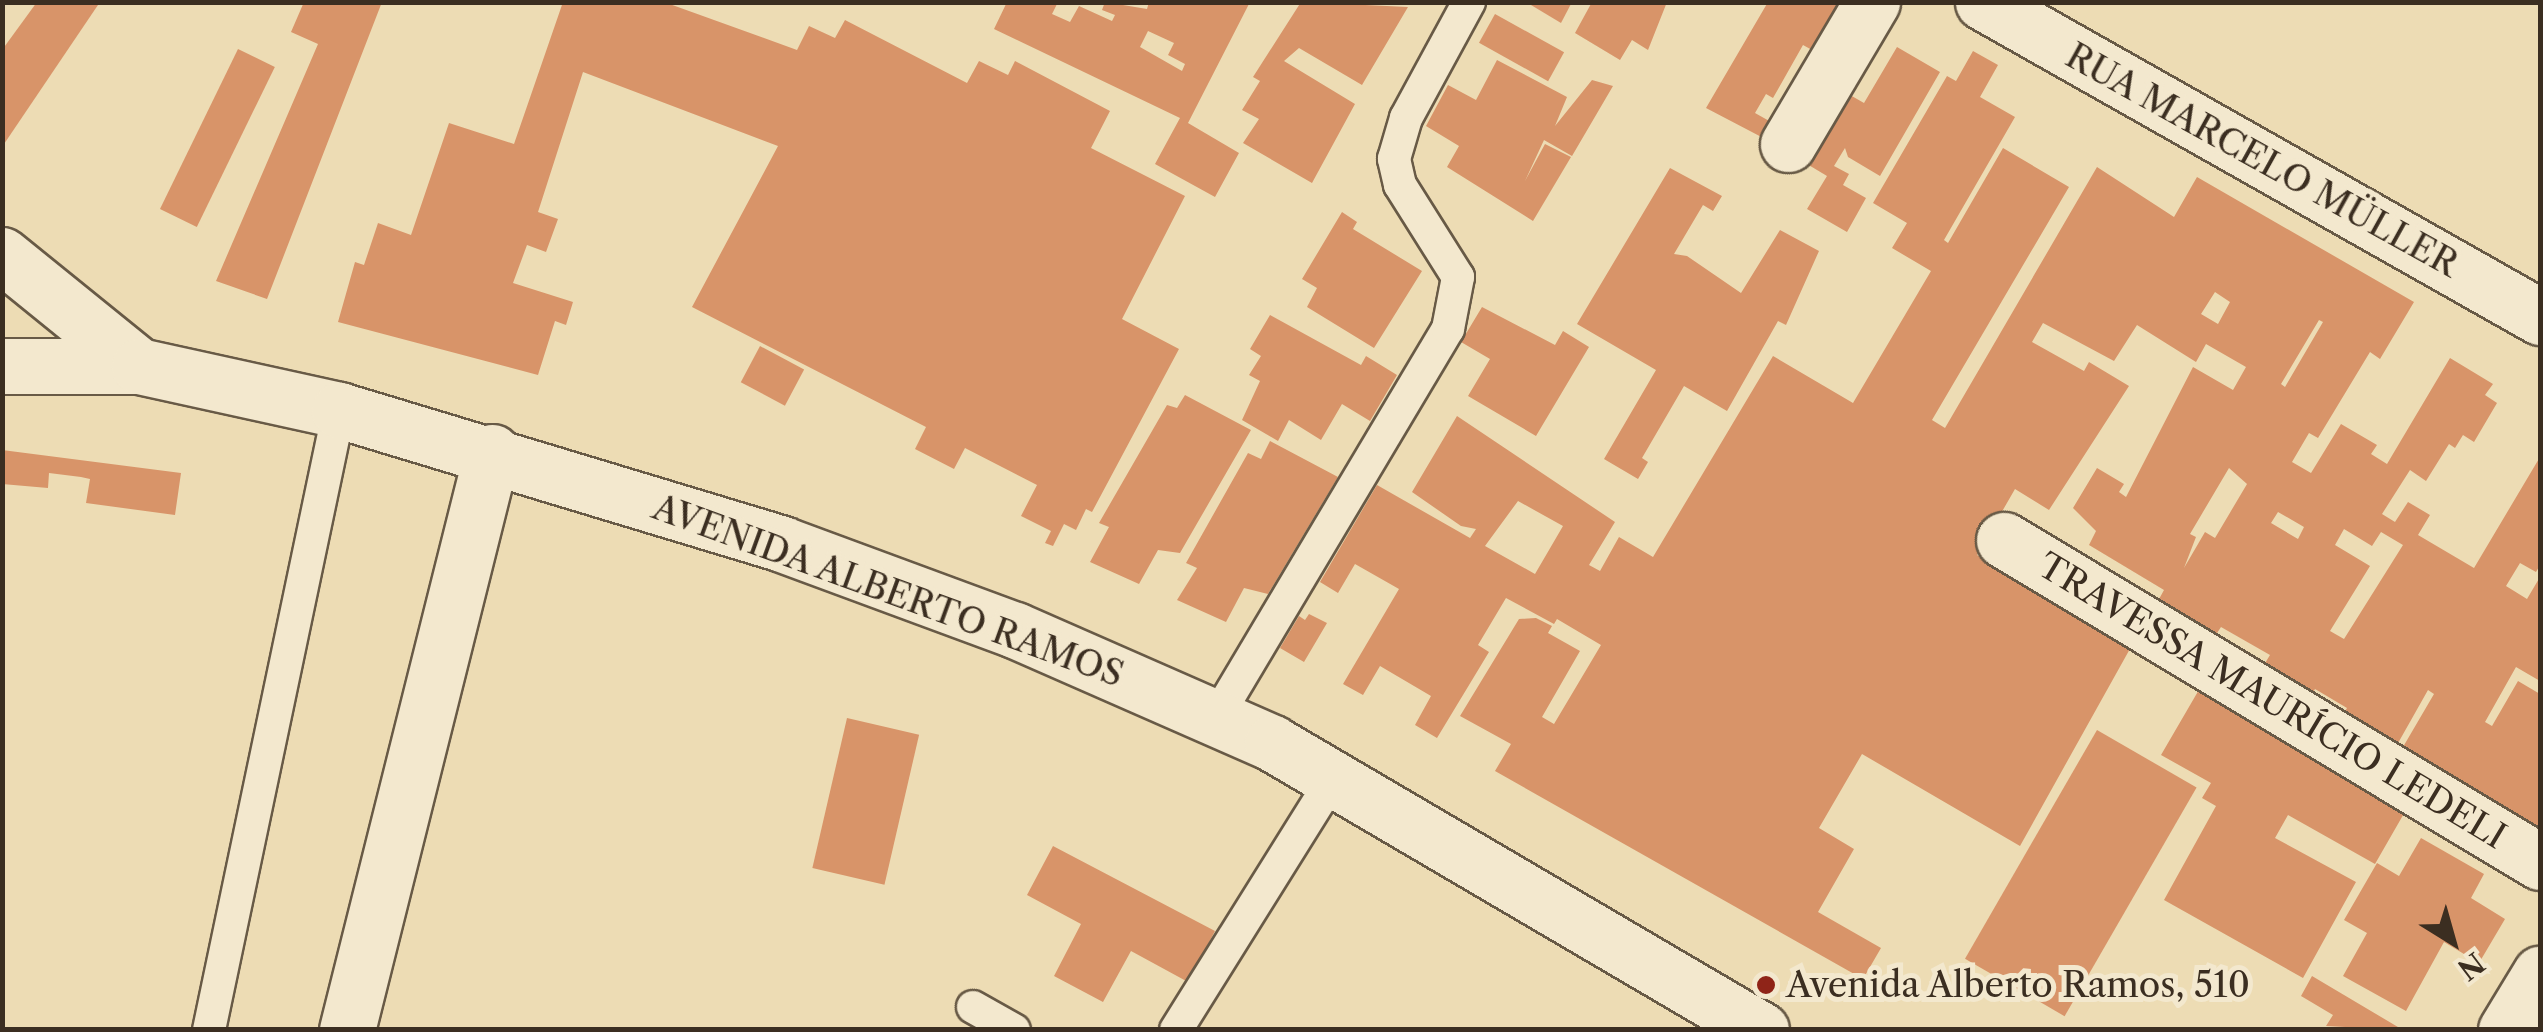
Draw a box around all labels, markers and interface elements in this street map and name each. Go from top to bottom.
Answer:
street label: RUA MARCELO MÜLLER [2058,34,2466,286]
street label: AVENIDA ALBERTO RAMOS [646,486,1130,696]
street label: TRAVESSA MAURÍCIO LEDELI [2030,544,2514,858]
north arrow [2403,892,2503,992]
text: N [2451,945,2491,987]
place label: Avenida Alberto Ramos, 510 [1786,964,2252,1006]
marker: Avenida Alberto Ramos, 510 [1755,974,1777,996]

